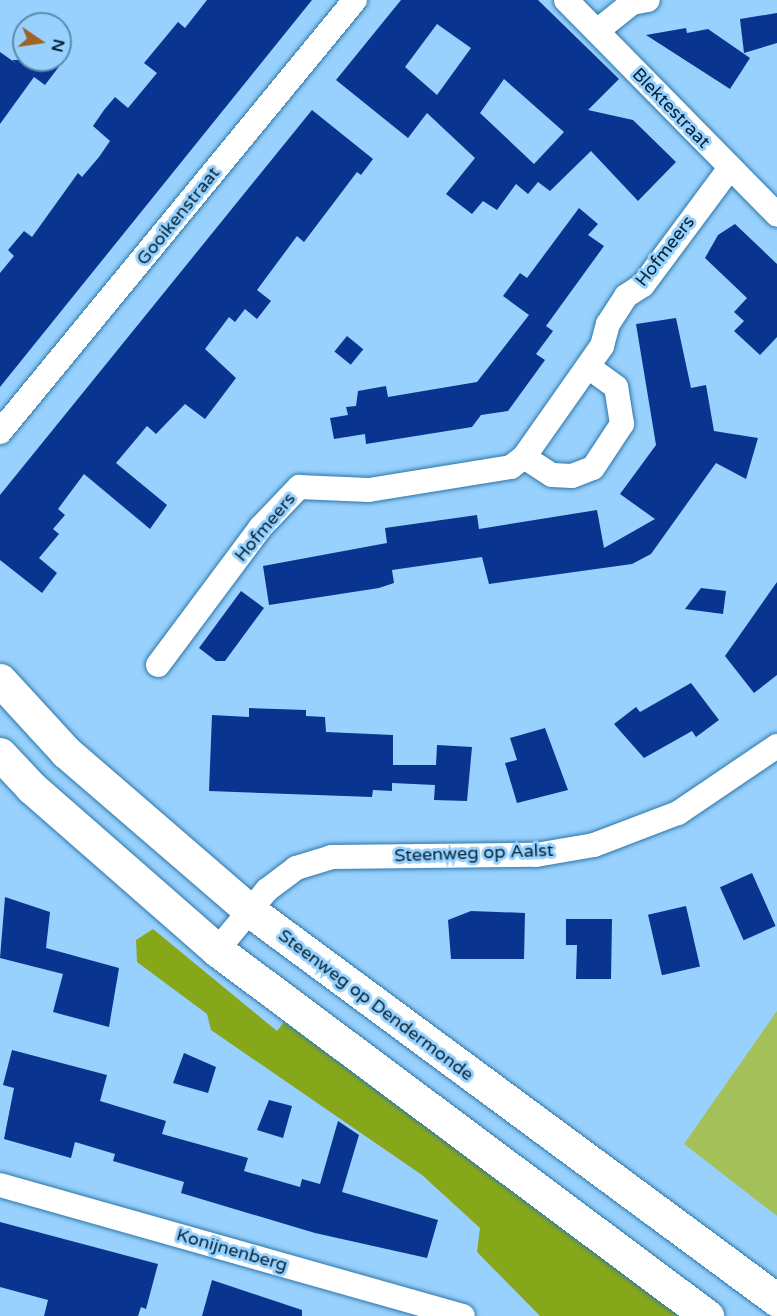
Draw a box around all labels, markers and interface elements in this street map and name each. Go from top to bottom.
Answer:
north arrow [12,12,72,72]
text: N [46,37,69,54]
street label: Blektestraat [627,63,715,153]
street label: Gooikenstraat [132,163,224,269]
street label: Hofmeers [631,211,699,291]
street label: Hofmeers [230,488,300,566]
street label: Steenweg op Aalst [394,839,554,867]
street label: Steenweg op Dendermonde [274,925,478,1085]
street label: Konijnenberg [174,1224,290,1276]

